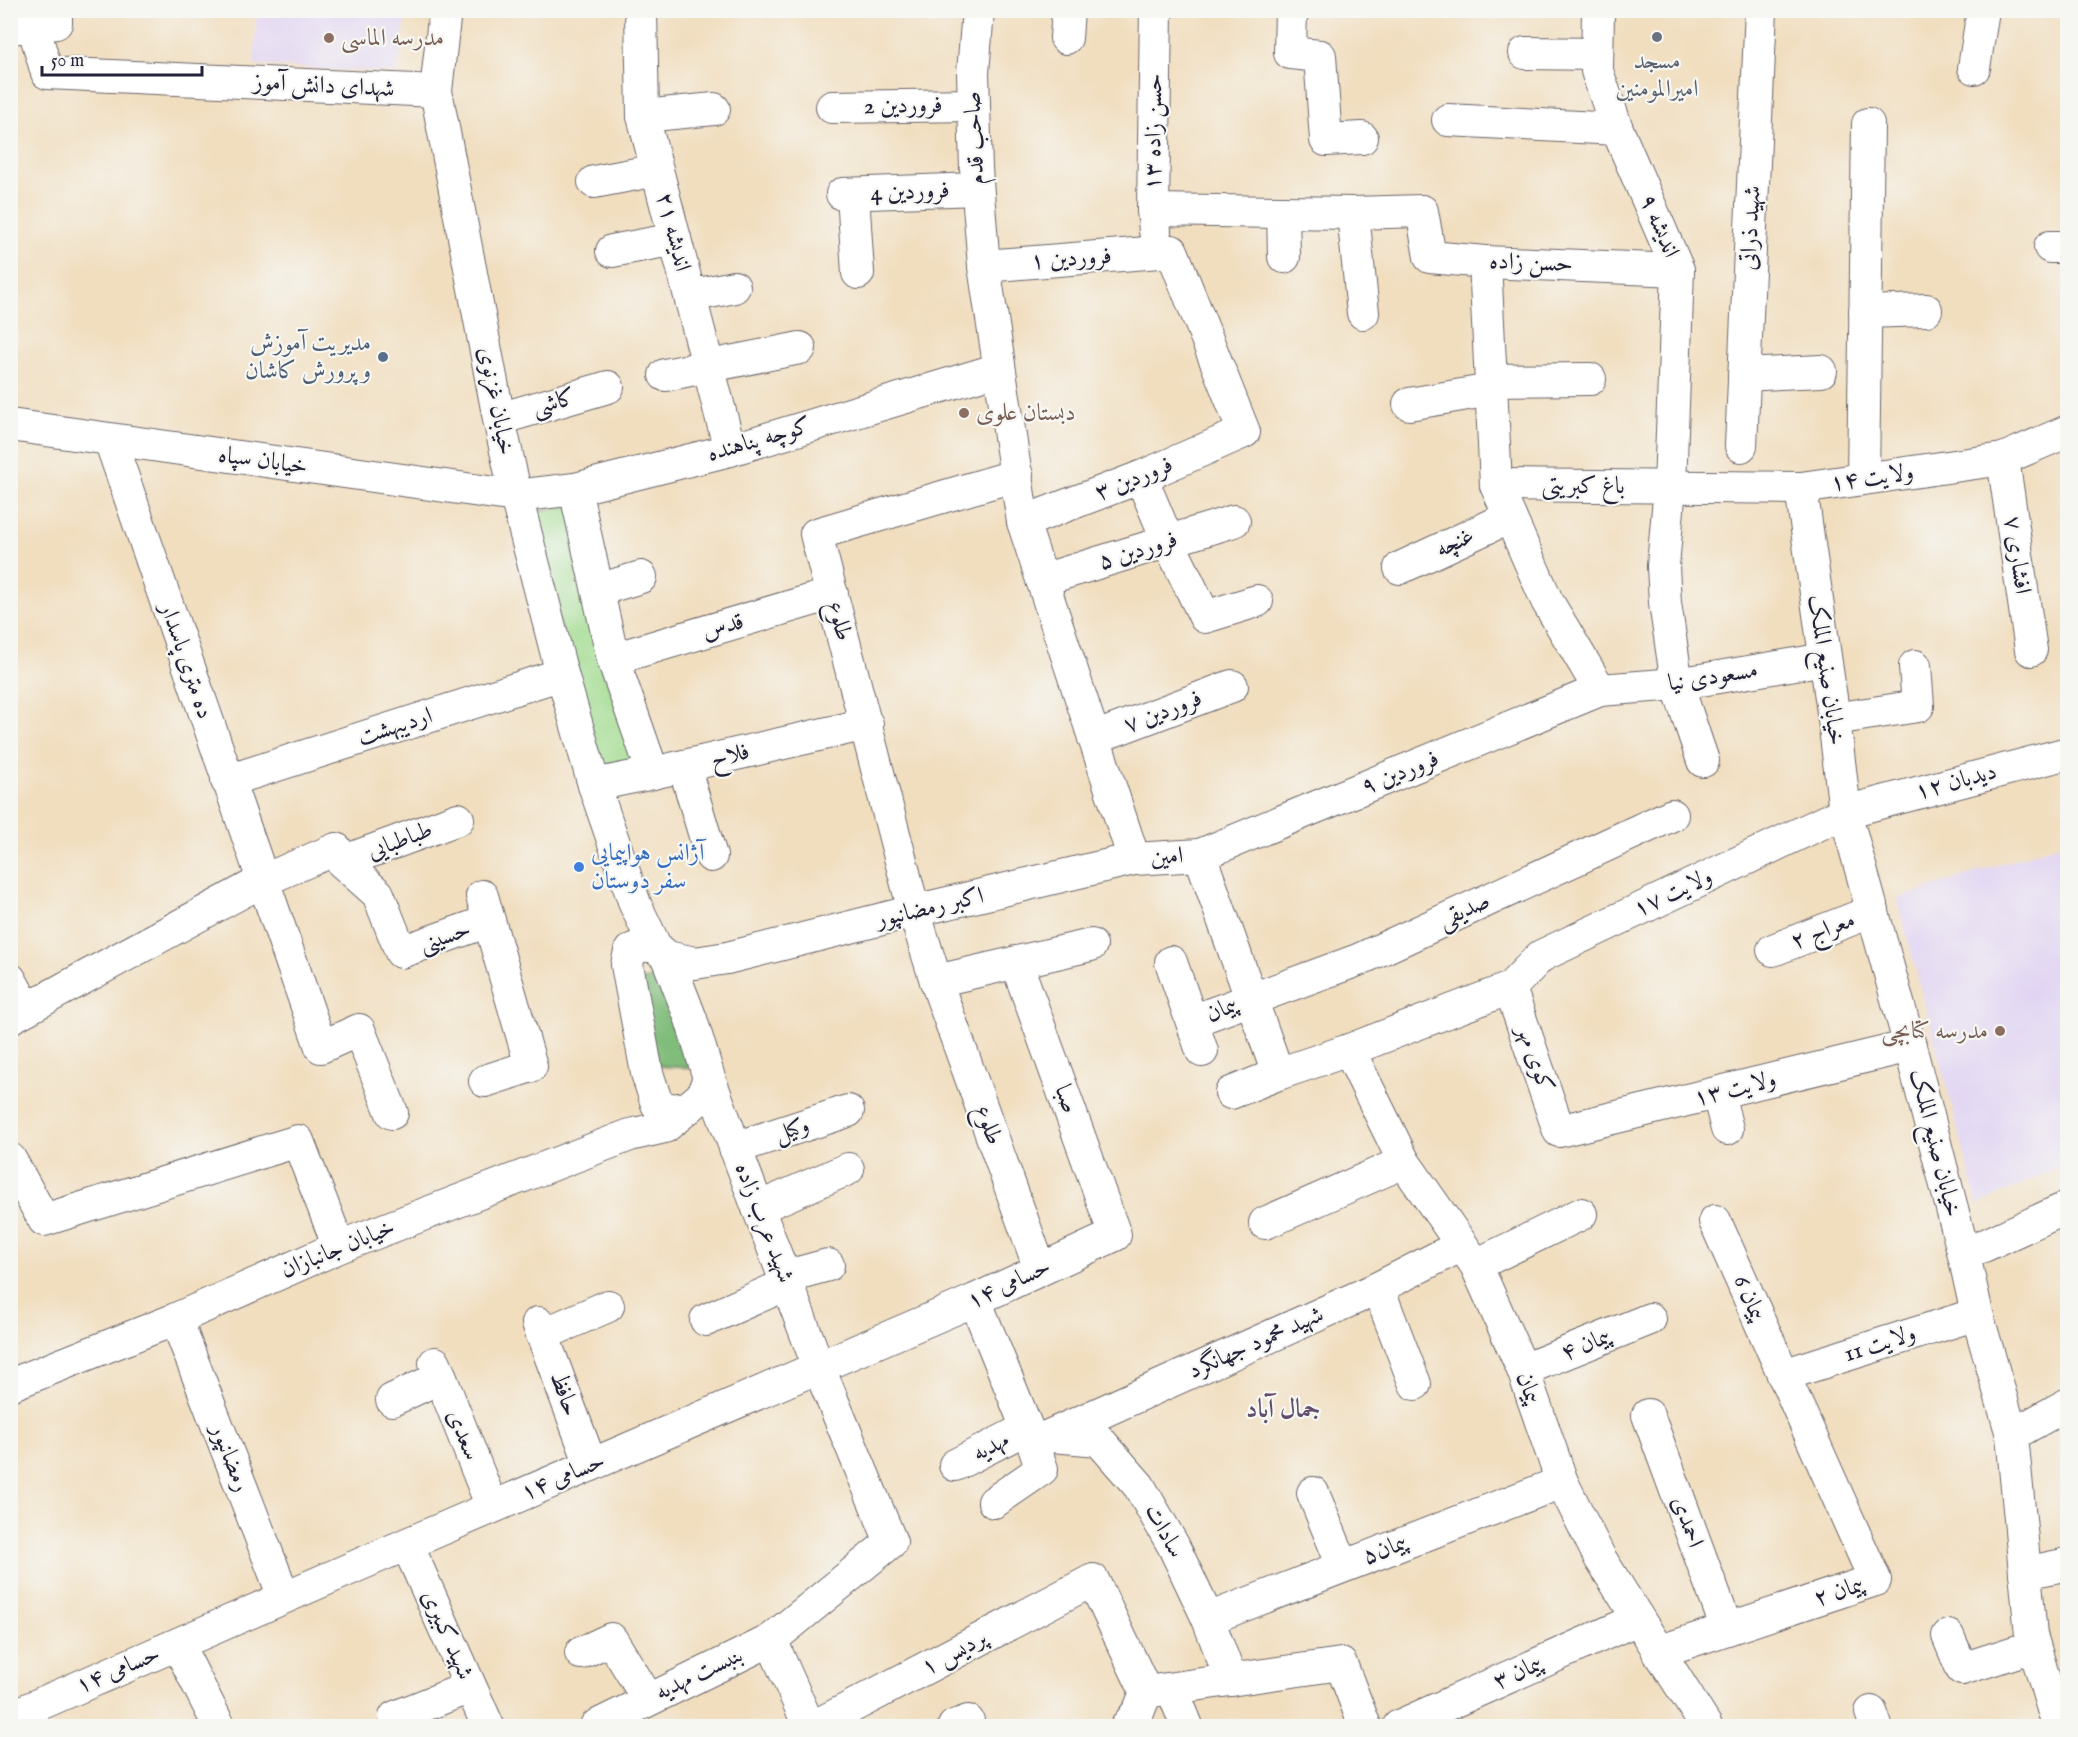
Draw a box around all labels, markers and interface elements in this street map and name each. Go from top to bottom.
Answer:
place label: مدرسه الماسی [341,23,444,54]
marker: مسجد امیرالمومنین [1650,30,1664,44]
marker: مدرسه الماسی [322,31,336,45]
scale bar [42,39,202,77]
place label: مسجد امیرالمومنین [1615,46,1699,105]
text: 50 m [51,50,84,73]
street label: شهدای دانش آموز [251,67,395,105]
street label: حسن زاده ۱۳ [1137,73,1171,191]
street label: فروردین 2 [863,90,943,122]
street label: صاحب قدم [957,90,997,186]
street label: فروردین 4 [870,175,950,209]
street label: شهید ذراتی [1733,185,1769,271]
street label: اندیشه ۲۱ [648,189,698,275]
street label: اندیشه ۹ [1632,189,1686,263]
street label: فروردین ۱ [1029,241,1113,277]
street label: حسن زاده [1489,246,1573,280]
place label: مدیریت آموزش و پرورش کاشان [245,328,371,387]
street label: خیابان غزنوی [470,344,522,458]
marker: مدیریت آموزش و پرورش کاشان [376,350,390,364]
street label: کاشی [528,382,580,424]
place label: دبستان علوی [976,398,1076,429]
marker: دبستان علوی [957,406,971,420]
street label: کوچه پناهنده [704,410,814,470]
street label: خیابان سپاه [216,439,310,483]
street label: فروردین ۳ [1090,449,1178,509]
street label: ولایت ۱۴ [1828,457,1916,499]
street label: باغ کبریتی [1541,471,1625,505]
street label: افشاری ۷ [1996,514,2038,596]
street label: غنچه [1431,521,1479,565]
street label: فروردین ۵ [1094,524,1182,578]
street label: خیابان صنیع الملک [1795,593,1852,748]
street label: ده متری پاسدار [151,597,220,723]
street label: طلوع [816,598,859,645]
street label: قدس [698,606,748,648]
street label: مسعودی نیا [1666,655,1760,699]
street label: فروردین ۷ [1119,683,1207,741]
street label: اردیبهشت [354,700,436,754]
street label: فلاح [707,736,754,779]
street label: فروردین ۹ [1356,743,1444,803]
street label: دیدبان ۱۲ [1912,756,2000,808]
street label: طباطبایی [363,814,437,868]
place label: آژانس هواپیمایی سفر دوستان [591,838,707,897]
street label: امین [1150,840,1184,874]
marker: آژانس هواپیمایی سفر دوستان [572,860,586,874]
street label: ولایت ۱۷ [1628,861,1718,925]
street label: اکبر رمضانپور [871,881,987,936]
street label: صدیقی [1433,885,1495,937]
street label: معراج ۲ [1786,905,1861,961]
street label: حسینی [415,914,475,960]
street label: پیمان [1202,989,1243,1030]
place label: مدرسه کتابچی [1881,1016,1988,1047]
street label: کوی مهر [1508,1019,1561,1096]
marker: مدرسه کتابچی [1993,1024,2007,1038]
street label: ولایت ۱۳ [1691,1064,1779,1114]
street label: خیابان صنیع الملک [1897,1066,1968,1222]
street label: صبا [1047,1080,1085,1118]
street label: طلوع [964,1101,1009,1150]
street label: وکیل [770,1110,814,1150]
street label: شهید عرب زاده [727,1158,801,1288]
street label: خیابان جانبازان [276,1212,400,1286]
street label: حسامی ۱۴ [962,1251,1056,1317]
street label: پیمان 6 [1725,1270,1773,1327]
street label: شهید محمود جهانگرد [1183,1299,1329,1387]
street label: ولایت 11 [1840,1318,1920,1370]
street label: پیمان ۴ [1557,1321,1616,1369]
street label: حافظ [542,1367,586,1421]
street label: پیمان [1508,1368,1548,1409]
district label: جمال آباد [1246,1392,1320,1426]
street label: سعدی [439,1405,487,1465]
street label: رمضانپور [202,1418,257,1496]
street label: مهدیه [967,1425,1015,1469]
street label: حسامی ۱۴ [516,1445,610,1509]
street label: احمدی [1663,1492,1711,1552]
street label: سادات [1137,1498,1191,1564]
street label: پیمان۵ [1358,1527,1413,1573]
street label: پیمان ۲ [1810,1569,1869,1615]
street label: شهید کبیری [414,1585,480,1685]
street label: پردیس ۱ [916,1622,995,1683]
street label: حسامی ۱۴ [71,1638,165,1702]
street label: بنبست مهدیه [650,1640,748,1708]
street label: پیمان ۳ [1488,1648,1549,1698]

